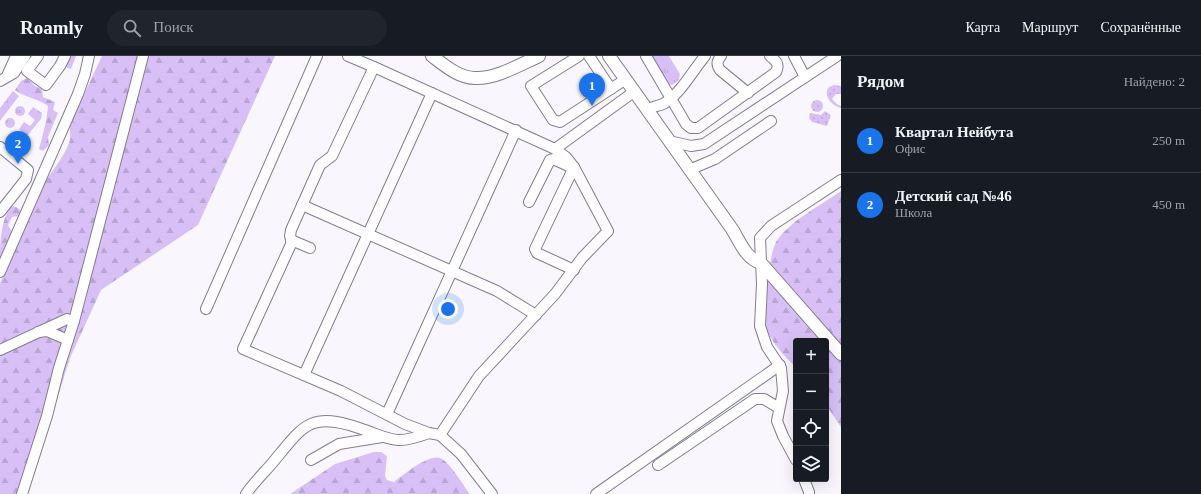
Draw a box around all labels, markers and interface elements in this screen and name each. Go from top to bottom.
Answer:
search box [107,10,387,46]
text: Roamly [20,17,83,38]
icon: search [121,17,143,39]
text: Поиск [153,19,194,35]
text: Карта [965,20,1000,35]
text: Маршрут [1022,20,1078,35]
text: Сохранённые [1100,20,1181,35]
text: Рядом [857,72,905,91]
pin: 1 [579,73,605,106]
text: Найдено: 2 [1124,74,1185,89]
text: Квартал Нейбута [895,124,1013,140]
pin: 2 [5,131,31,164]
text: 1 [867,133,873,148]
text: 250 m [1152,133,1185,148]
text: Офис [895,141,926,156]
text: Детский сад №46 [895,188,1012,204]
text: 2 [867,197,873,212]
text: 450 m [1152,197,1185,212]
text: Школа [895,205,932,220]
your location [438,299,458,319]
map controls [793,338,829,482]
button: + [793,338,829,374]
button: − [793,374,829,410]
button: locate [793,410,829,446]
button: layers [793,446,829,482]

